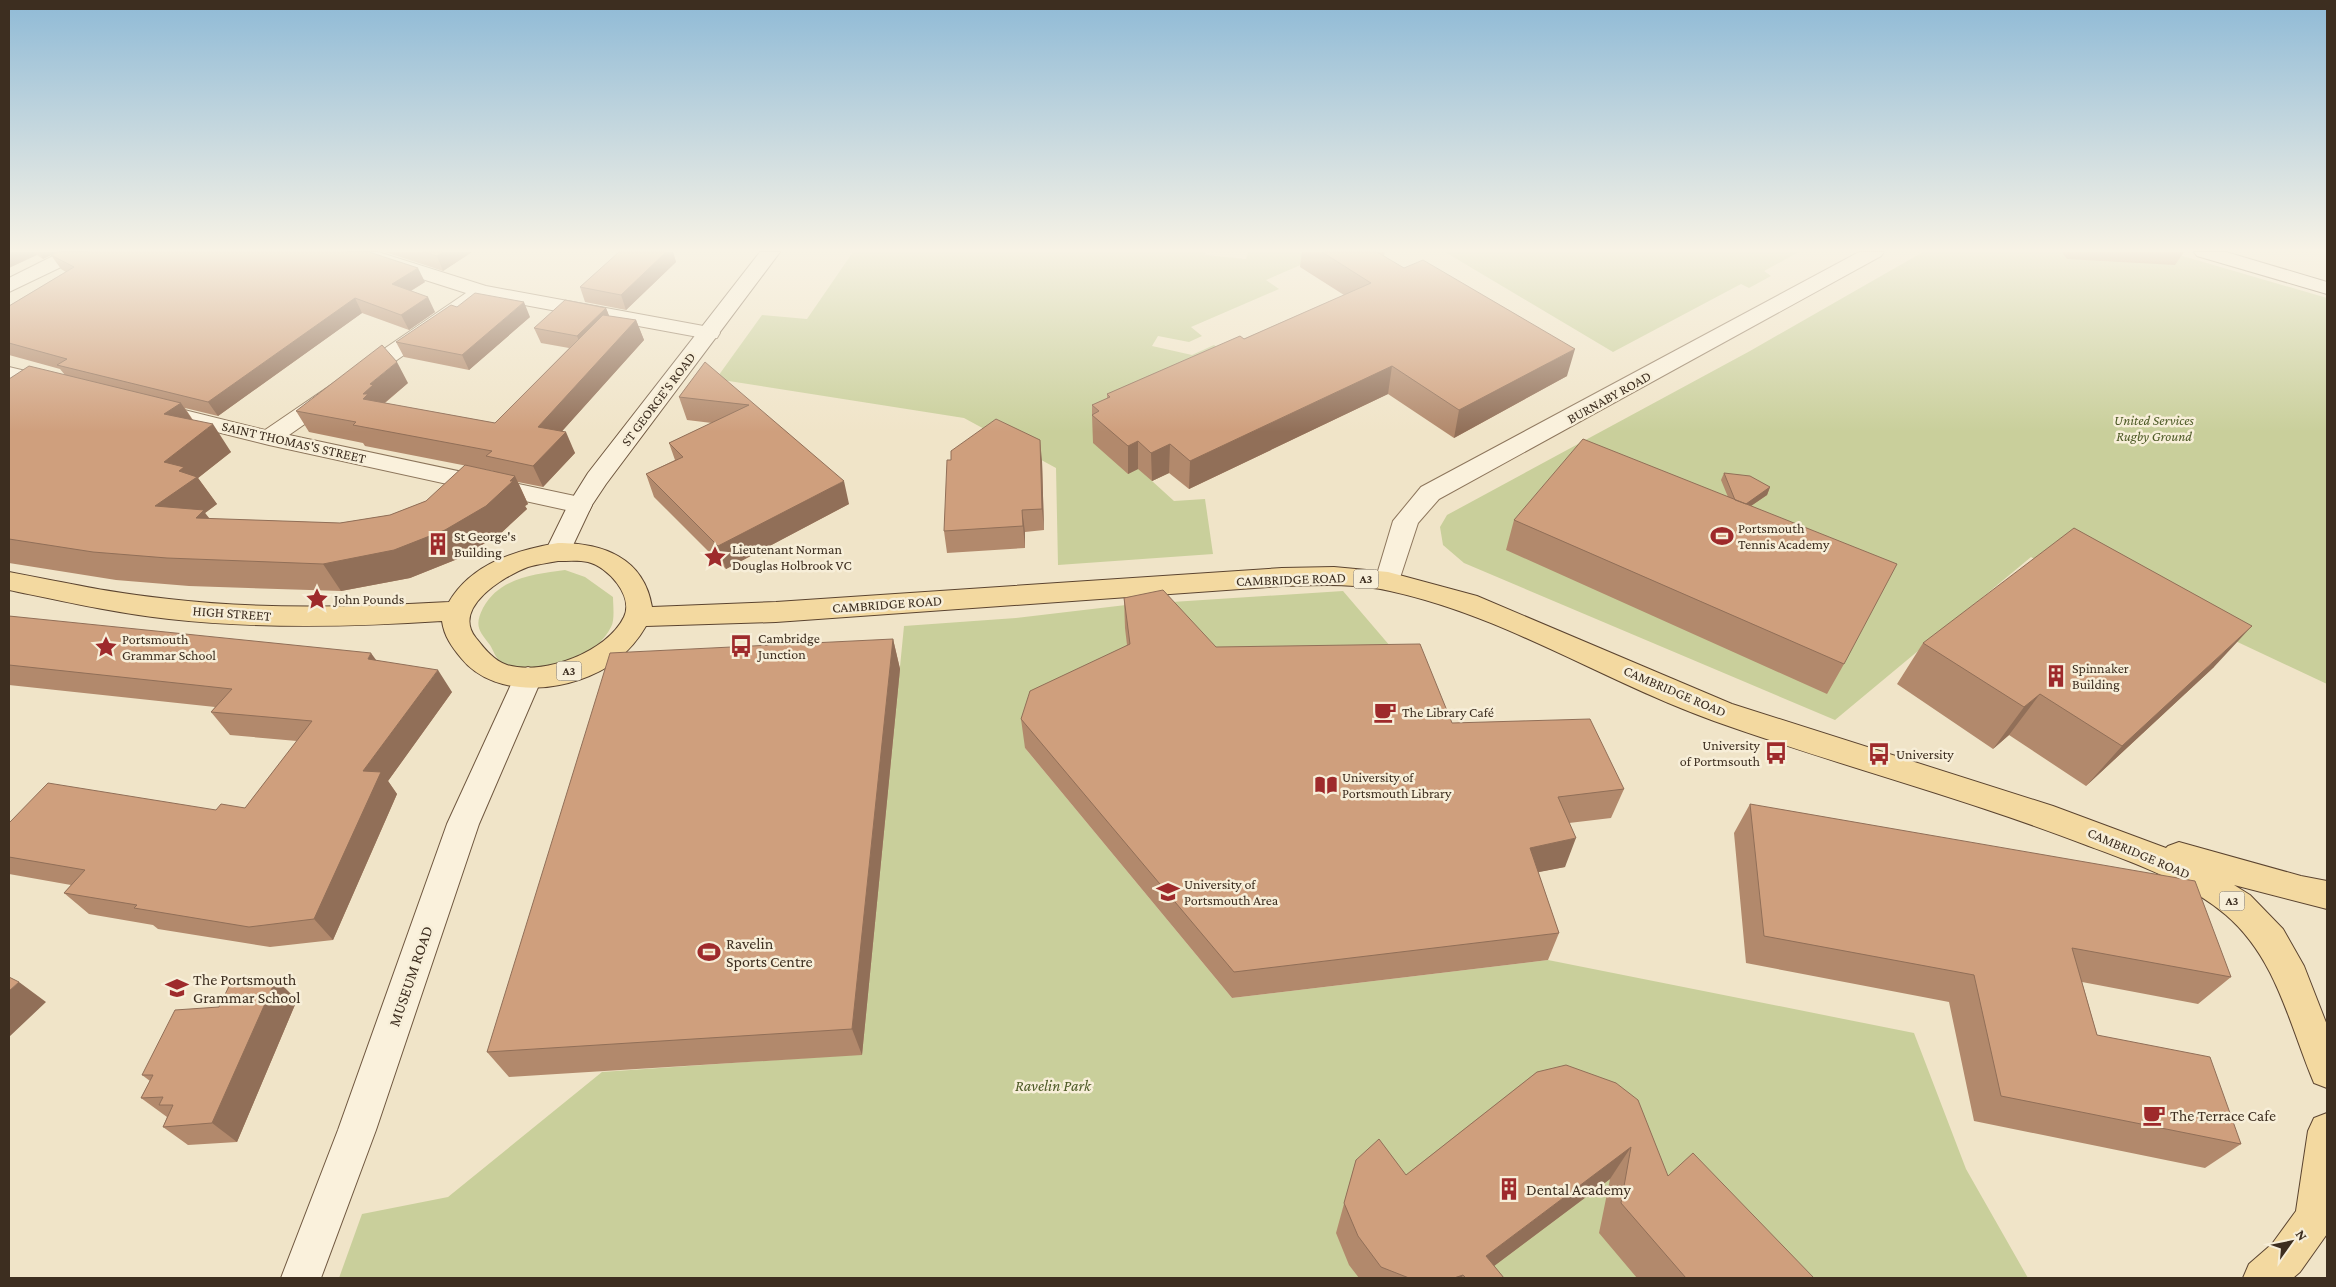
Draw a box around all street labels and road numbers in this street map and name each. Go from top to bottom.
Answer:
street label: ST GEORGE'S ROAD [618,349,698,449]
street label: BURNABY ROAD [1564,367,1654,427]
street label: SAINT THOMAS'S STREET [220,418,368,466]
street label: CAMBRIDGE ROAD [1236,569,1346,589]
road number: A3 [1354,570,1378,588]
street label: CAMBRIDGE ROAD [832,592,942,616]
street label: HIGH STREET [192,602,272,624]
road number: A3 [556,661,582,680]
street label: CAMBRIDGE ROAD [1621,662,1729,720]
street label: CAMBRIDGE ROAD [2085,824,2193,882]
road number: A3 [2220,891,2244,910]
street label: MUSEUM ROAD [385,924,436,1029]

